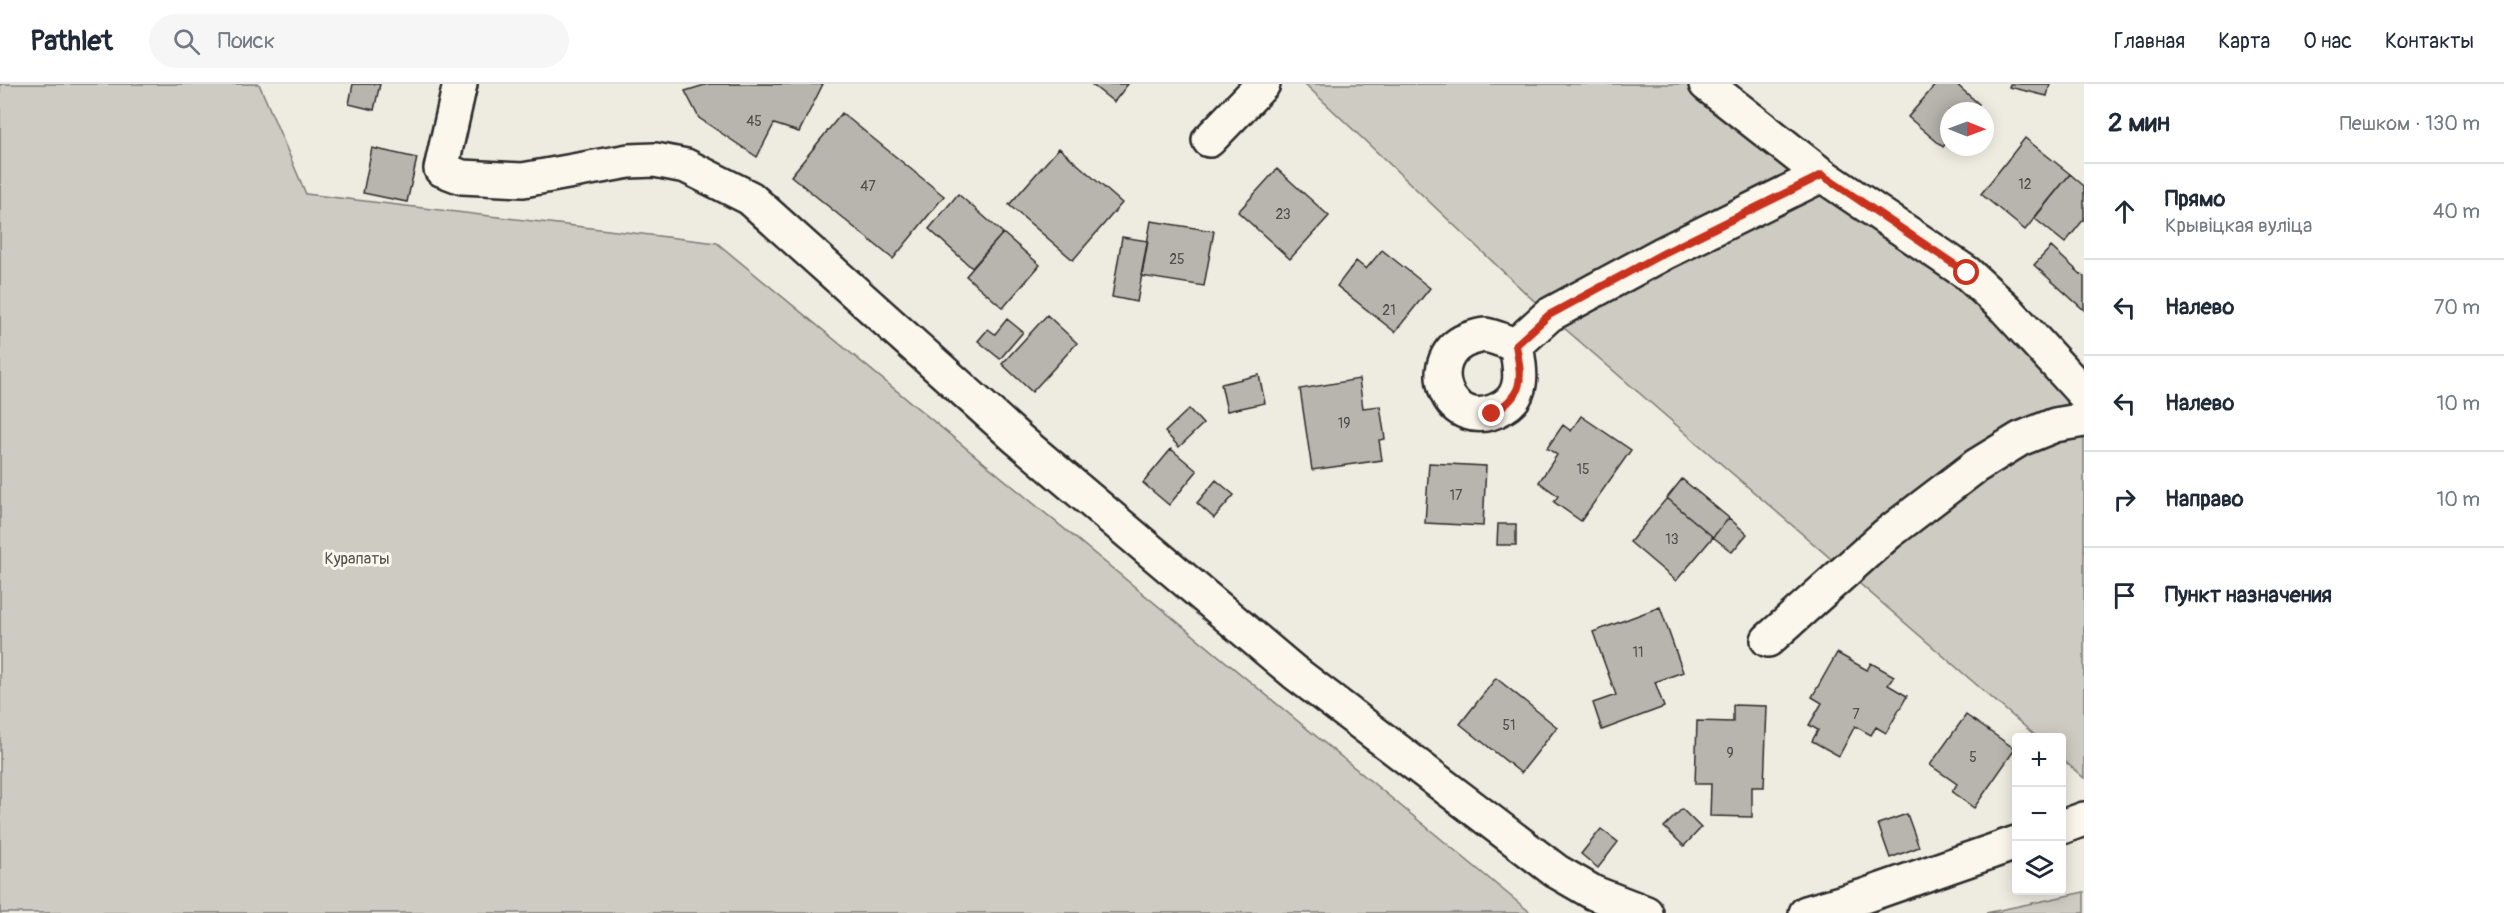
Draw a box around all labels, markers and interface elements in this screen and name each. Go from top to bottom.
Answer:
search box [149,14,569,68]
text: Pathlet [30,24,113,59]
icon: search [170,25,203,58]
text: Поиск [218,27,275,55]
text: Главная [2114,28,2185,55]
text: Карта [2218,28,2270,55]
text: О нас [2303,28,2352,55]
text: Контакты [2385,28,2474,55]
north arrow [1940,102,1994,156]
text: 2 мин [2108,107,2170,139]
text: Пешком · 130 m [2340,111,2480,136]
house number: 45 [746,113,762,130]
house number: 12 [2018,176,2032,193]
house number: 47 [860,178,876,195]
text: Прямо [2165,185,2225,213]
icon: ahead [2108,195,2141,228]
text: 40 m [2433,199,2480,224]
house number: 23 [1275,206,1291,223]
text: Крывіцкая вуліца [2165,213,2312,238]
house number: 25 [1169,251,1185,268]
route start [1953,259,1979,285]
icon: left [2108,291,2141,324]
text: Налево [2165,293,2234,321]
text: 70 m [2434,295,2480,320]
house number: 21 [1382,302,1396,319]
icon: left [2108,387,2141,420]
text: Налево [2165,389,2234,417]
text: 10 m [2436,391,2480,416]
route end [1478,400,1504,426]
house number: 19 [1338,415,1350,432]
house number: 15 [1576,461,1590,478]
icon: right [2108,483,2141,516]
text: Направо [2165,485,2244,513]
house number: 17 [1450,487,1463,504]
text: 10 m [2436,487,2480,512]
house number: 13 [1665,531,1679,548]
park label: Курапаты [325,549,389,569]
icon: arrive [2108,579,2141,612]
text: Пункт назначения [2165,581,2332,609]
house number: 11 [1633,644,1643,661]
house number: 7 [1852,706,1860,723]
house number: 51 [1502,717,1516,734]
map controls [2012,733,2066,895]
button: + [2012,733,2066,787]
house number: 9 [1726,745,1734,762]
house number: 5 [1969,749,1977,766]
button: − [2012,787,2066,841]
button: layers [2012,841,2066,895]

